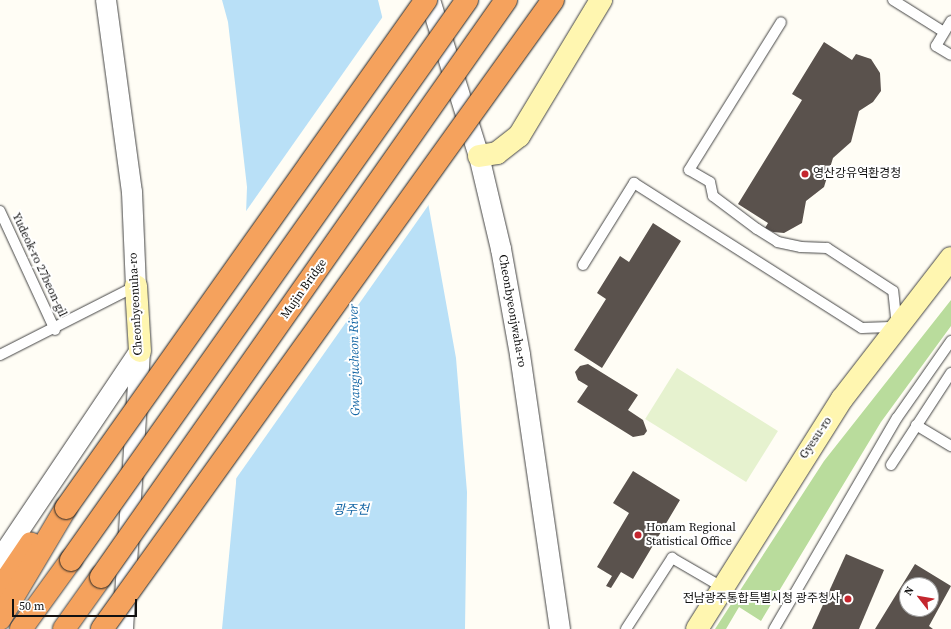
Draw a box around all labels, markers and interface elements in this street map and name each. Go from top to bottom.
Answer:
place label: 영산강유역환경청 [813,167,901,181]
marker: 영산강유역환경청 [800,169,810,179]
street label: Yudeok-ro 27beon-gil [9,211,69,319]
street label: Cheonbyeonuha-ro [126,252,146,356]
street label: Cheonbyeonjwaha-ro [495,253,529,369]
street label: Mujin Bridge [278,256,330,322]
water label: Gwangjucheon River [346,304,364,416]
street label: Gyesu-ro [797,414,835,462]
water label: 광주천 [333,502,369,518]
place label: Honam Regional Statistical Office [646,521,736,549]
marker: Honam Regional Statistical Office [633,530,643,540]
north arrow [899,577,939,617]
text: N [901,584,918,598]
scale bar [14,591,139,617]
place label: 전남광주통합특별시청 광주청사 [683,592,840,606]
marker: 전남광주통합특별시청 광주청사 [843,594,853,604]
text: 50 m [19,598,45,614]

